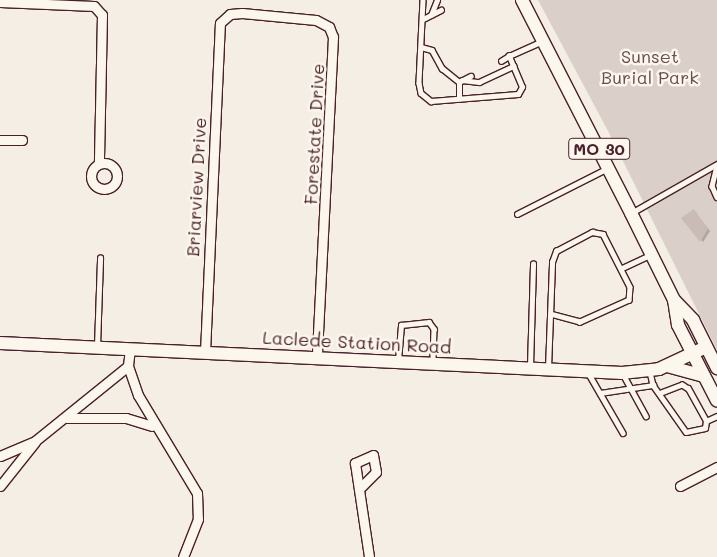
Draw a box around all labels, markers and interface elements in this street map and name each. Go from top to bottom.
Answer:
park label: Sunset Burial Park [601,46,699,88]
street label: Forestate Drive [300,63,328,205]
street label: Briarview Drive [182,117,210,257]
road number: MO 30 [568,136,630,162]
street label: Laclede Station Road [262,326,452,358]

